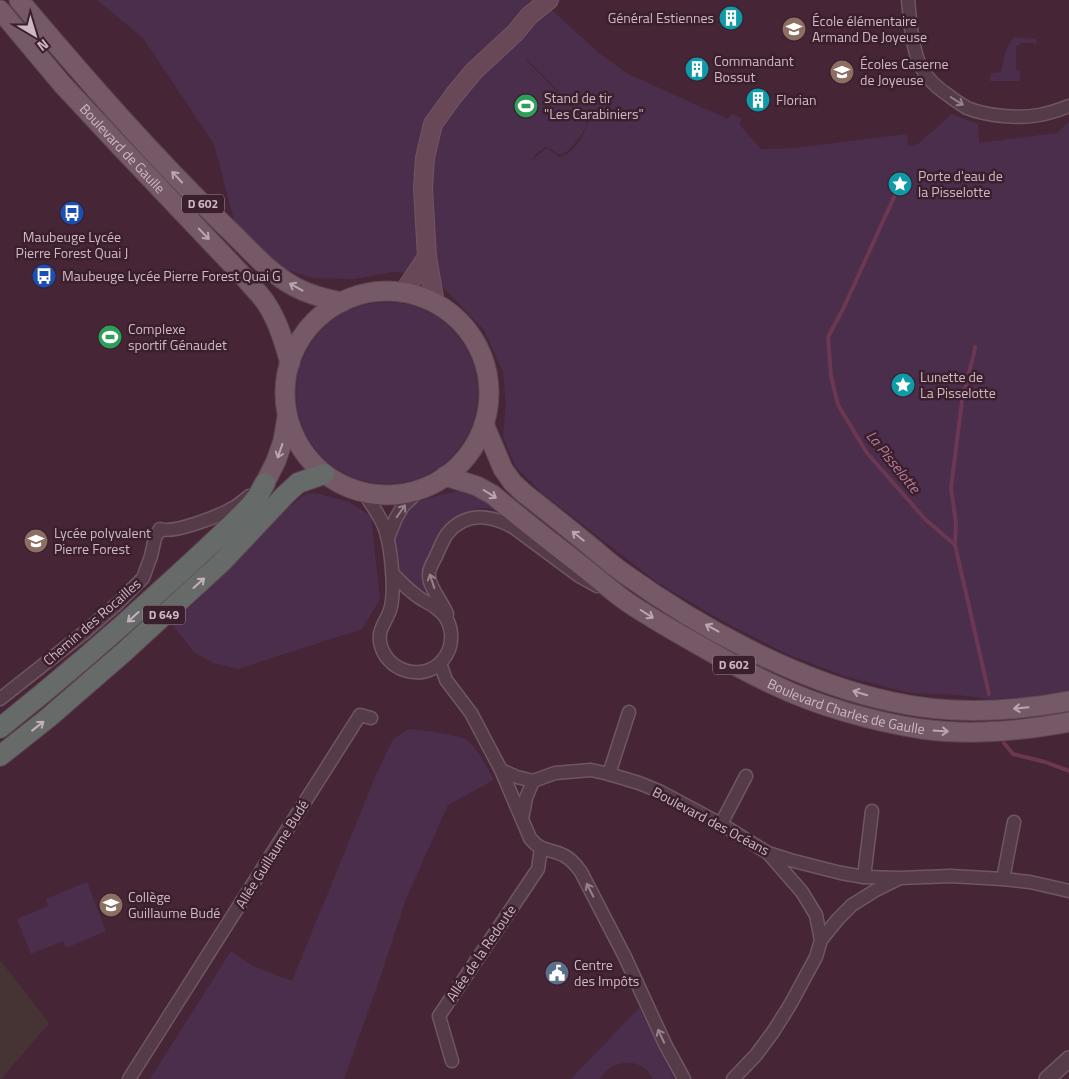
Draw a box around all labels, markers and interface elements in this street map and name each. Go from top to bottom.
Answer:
building icon: Général Estiennes [718,5,744,31]
place label: Général Estiennes [608,7,714,28]
north arrow [10,10,60,60]
place label: École élémentaire Armand De Joyeuse [812,10,927,47]
school or university icon: École élémentaire Armand De Joyeuse [781,16,807,42]
text: N [33,34,54,57]
place label: Commandant Bossut [714,50,794,87]
place label: Écoles Caserne de Joyeuse [860,53,949,90]
building icon: Commandant Bossut [684,56,710,82]
school or university icon: Écoles Caserne de Joyeuse [829,59,855,85]
place label: Stand de tir "Les Carabiniers" [544,87,644,124]
building icon: Florian [745,87,771,113]
place label: Florian [776,89,816,110]
sports icon: Stand de tir "Les Carabiniers" [513,93,539,119]
one-way arrow [950,96,964,107]
street label: Boulevard de Gaulle [75,99,170,198]
place label: Porte d'eau de la Pisselotte [918,165,1003,202]
one-way arrow [171,171,183,183]
place icon: Porte d'eau de la Pisselotte [887,171,913,197]
road number: D 602 [182,194,224,213]
bus stop icon: Maubeuge Lycée Pierre Forest Quai J [59,200,85,226]
place label: Maubeuge Lycée Pierre Forest Quai J [16,226,128,263]
one-way arrow [197,228,209,240]
bus stop icon: Maubeuge Lycée Pierre Forest Quai G [31,263,57,289]
place label: Maubeuge Lycée Pierre Forest Quai G [62,265,281,286]
one-way arrow [289,282,304,291]
place label: Complexe sportif Génaudet [128,318,227,355]
sports icon: Complexe sportif Génaudet [97,324,123,350]
place label: Lunette de La Pisselotte [920,366,996,403]
place icon: Lunette de La Pisselotte [890,372,916,398]
water label: La Pisselotte [861,425,927,499]
one-way arrow [275,443,284,458]
one-way arrow [483,489,497,499]
one-way arrow [396,504,406,518]
place label: Lycée polyvalent Pierre Forest [54,522,151,559]
school or university icon: Lycée polyvalent Pierre Forest [23,528,49,554]
one-way arrow [572,531,585,542]
street label: Chemin des Rocailles [38,573,145,670]
one-way arrow [426,573,436,589]
one-way arrow [193,577,206,589]
road number: D 649 [143,606,185,624]
one-way arrow [639,610,653,620]
one-way arrow [126,611,139,623]
one-way arrow [705,623,719,633]
road number: D 602 [713,656,755,674]
street label: Boulevard Charles de Gaulle [764,672,926,739]
one-way arrow [853,688,869,698]
one-way arrow [1013,703,1029,713]
one-way arrow [31,720,44,731]
one-way arrow [933,726,949,735]
street label: Boulevard des Océans [649,781,774,860]
street label: Allée Guillaume Budé [230,795,313,912]
one-way arrow [585,883,594,898]
place label: Collège Guillaume Budé [128,886,220,923]
school or university icon: Collège Guillaume Budé [98,892,124,918]
street label: Allée de la Redoute [440,900,521,1005]
place label: Centre des Impôts [574,954,639,991]
public building icon: Centre des Impôts [544,960,570,986]
one-way arrow [656,1029,666,1044]

